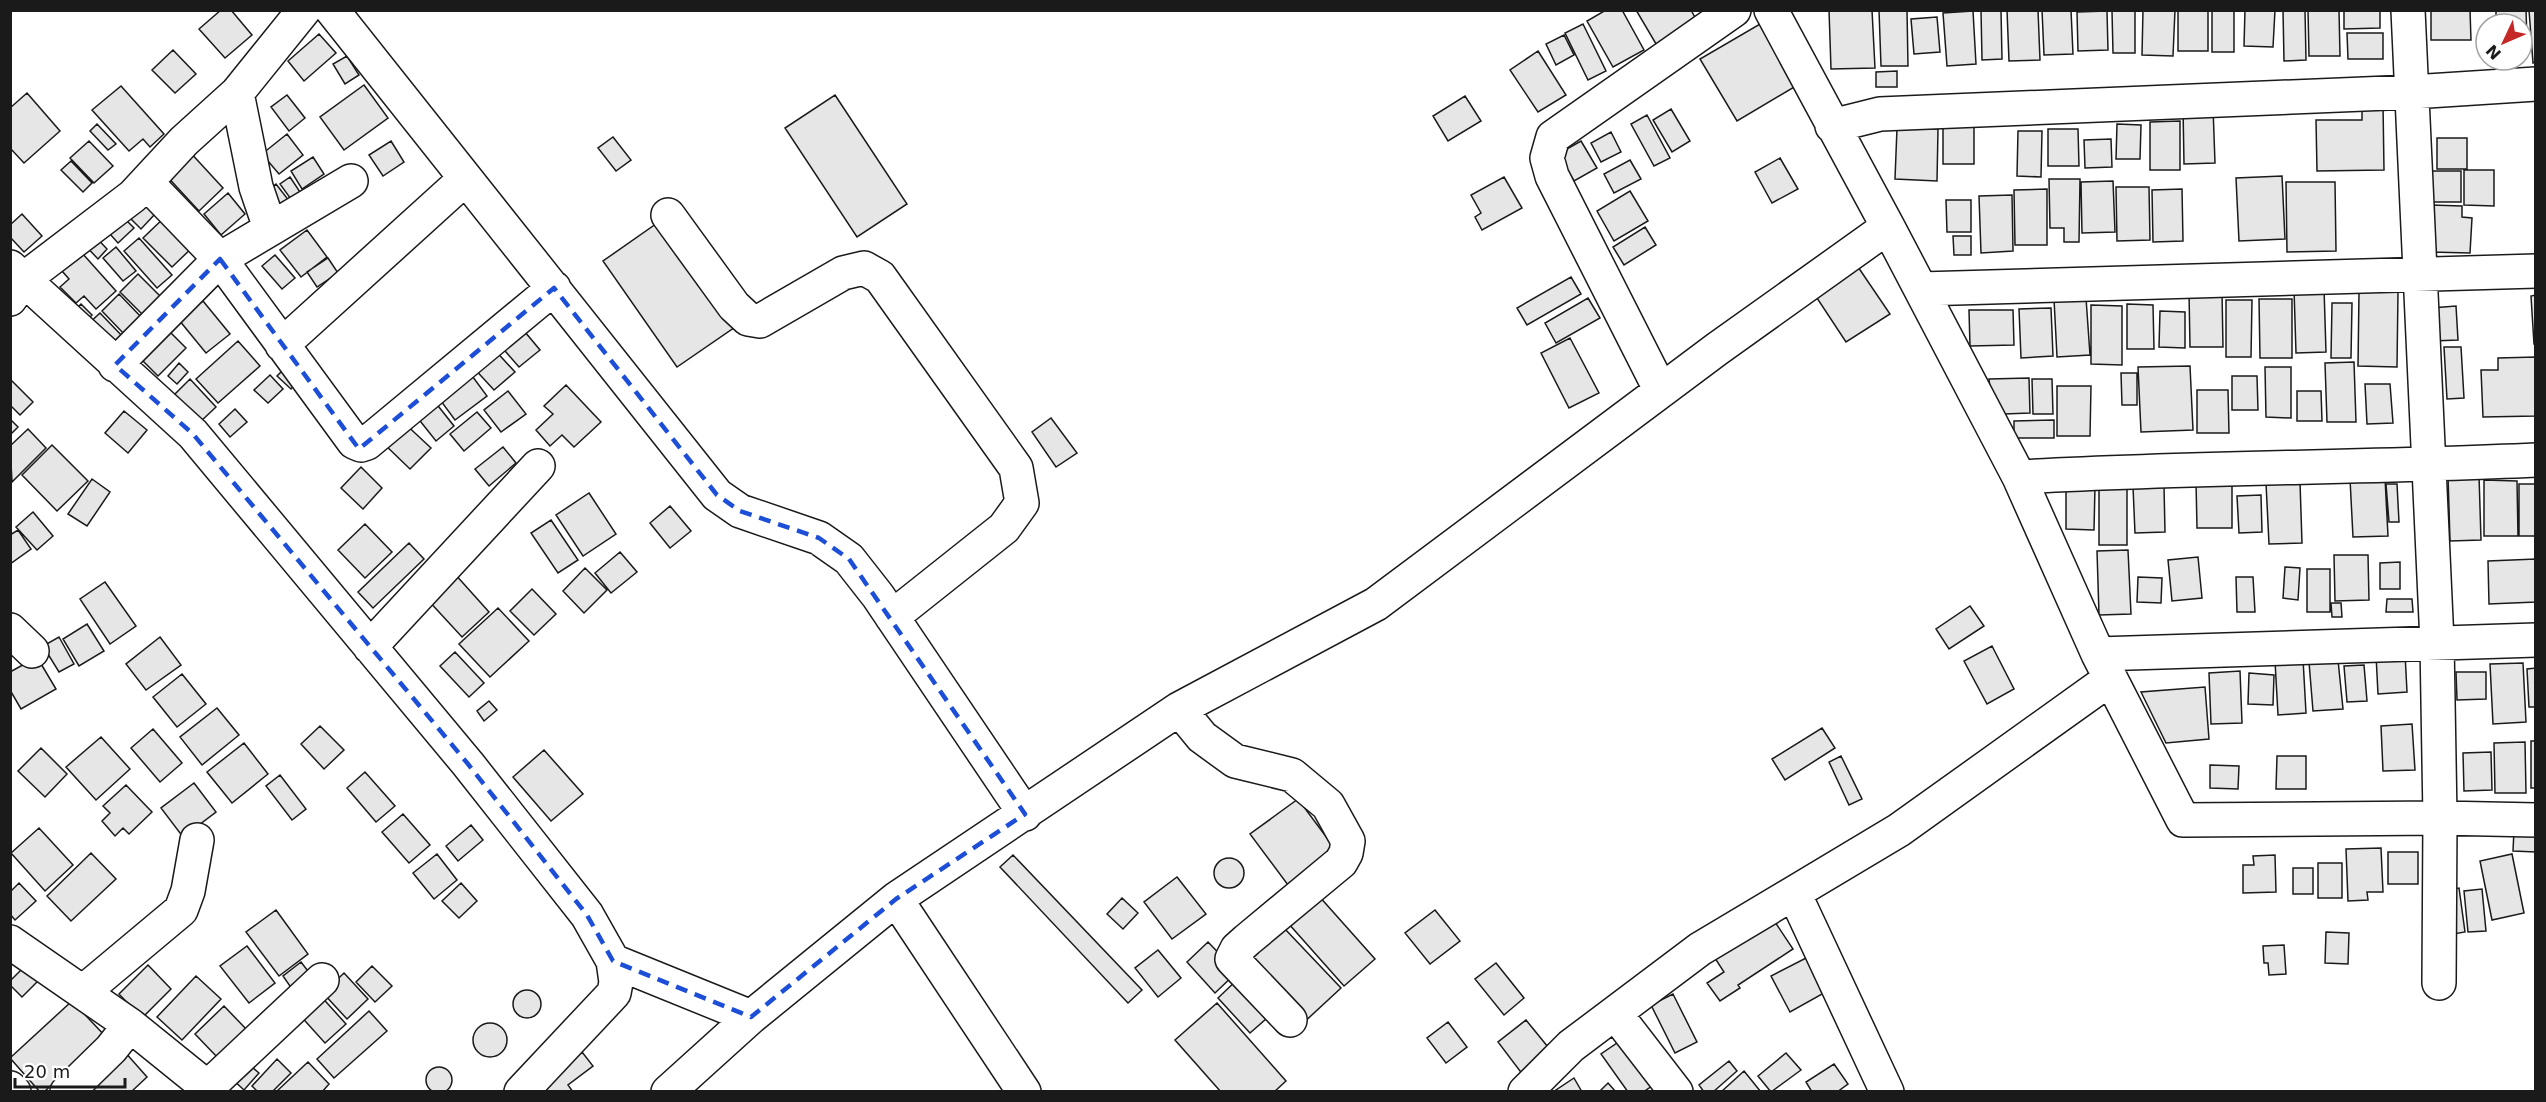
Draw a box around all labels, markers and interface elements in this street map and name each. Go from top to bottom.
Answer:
north arrow [2474,12,2534,72]
text: N [2482,41,2505,63]
scale bar [15,1051,124,1089]
text: 20 m [24,1061,70,1082]

